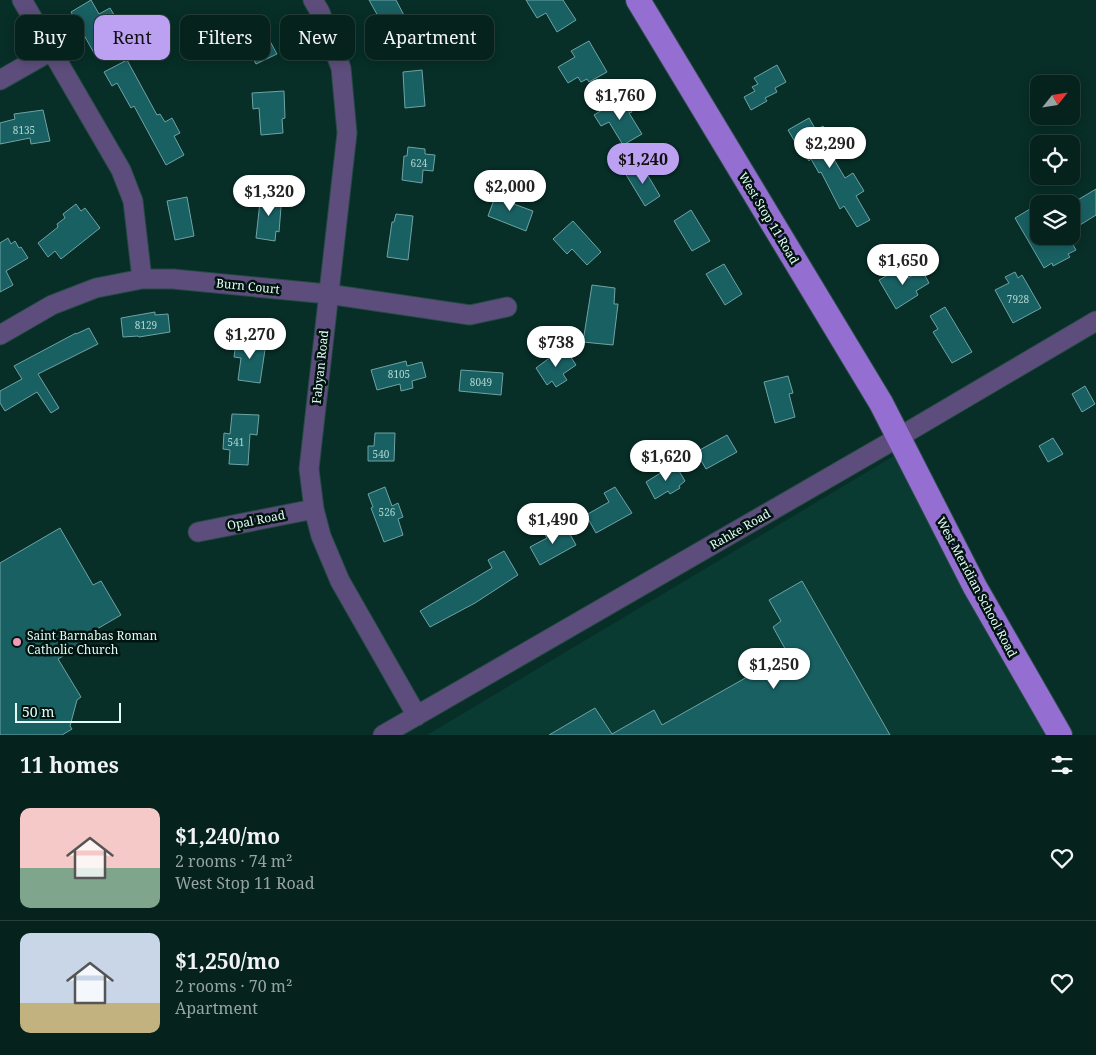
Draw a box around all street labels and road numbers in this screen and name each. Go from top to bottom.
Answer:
street label: West Stop 11 Road [735,169,804,268]
street label: Burn Court [215,274,281,298]
street label: Fabyan Road [308,329,332,405]
street label: Rahke Road [707,504,774,553]
street label: Opal Road [226,506,287,534]
street label: West Meridian School Road [933,514,1022,661]

